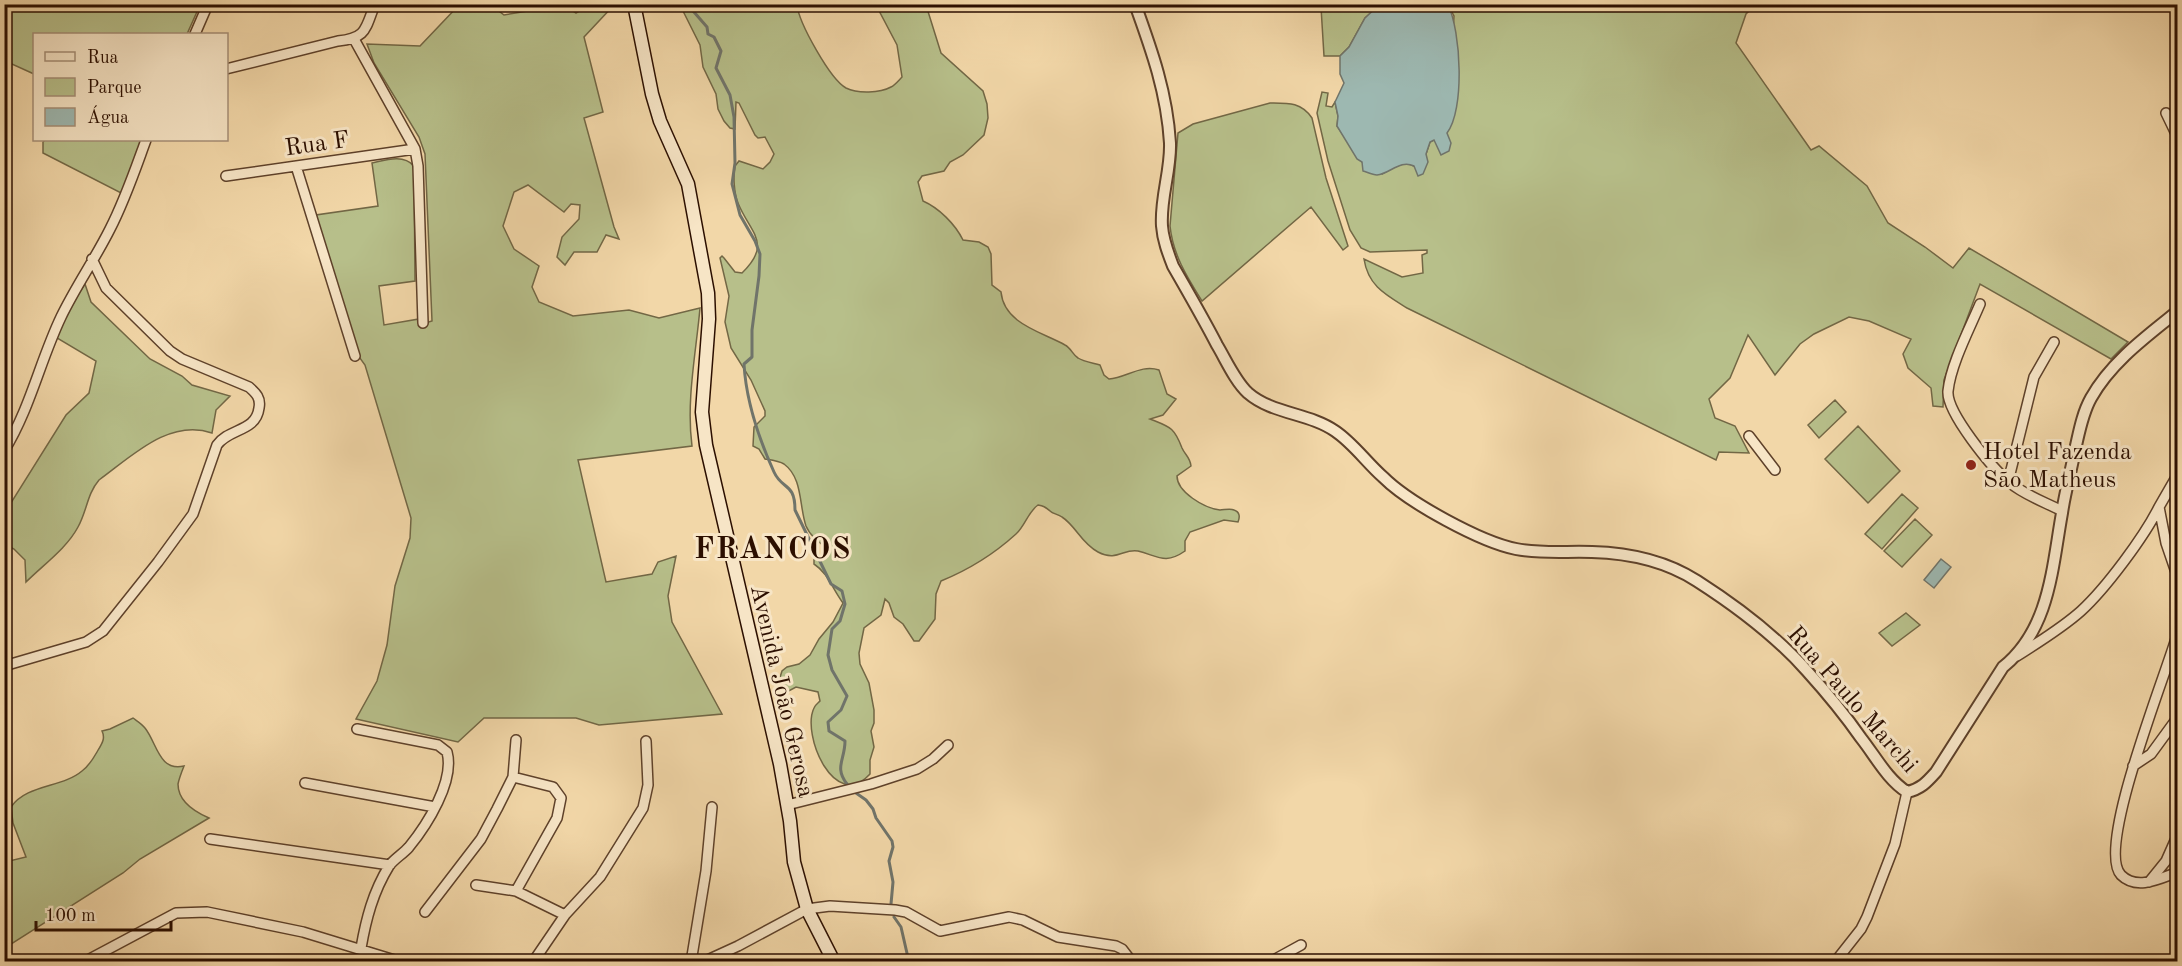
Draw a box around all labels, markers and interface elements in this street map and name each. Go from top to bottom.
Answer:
legend [33,33,228,141]
text: Rua [87,49,118,67]
text: Parque [87,79,142,97]
text: Água [87,105,129,127]
street label: Rua F [284,129,351,161]
place label: Hotel Fazenda São Matheus [1983,441,2132,493]
marker: Hotel Fazenda São Matheus [1964,458,1978,472]
district label: FRANCOS [694,535,852,565]
street label: Avenida João Gerosa [745,583,817,800]
street label: Rua Paulo Marchi [1782,622,1921,778]
scale bar [36,894,171,932]
text: 100 m [45,907,96,925]

